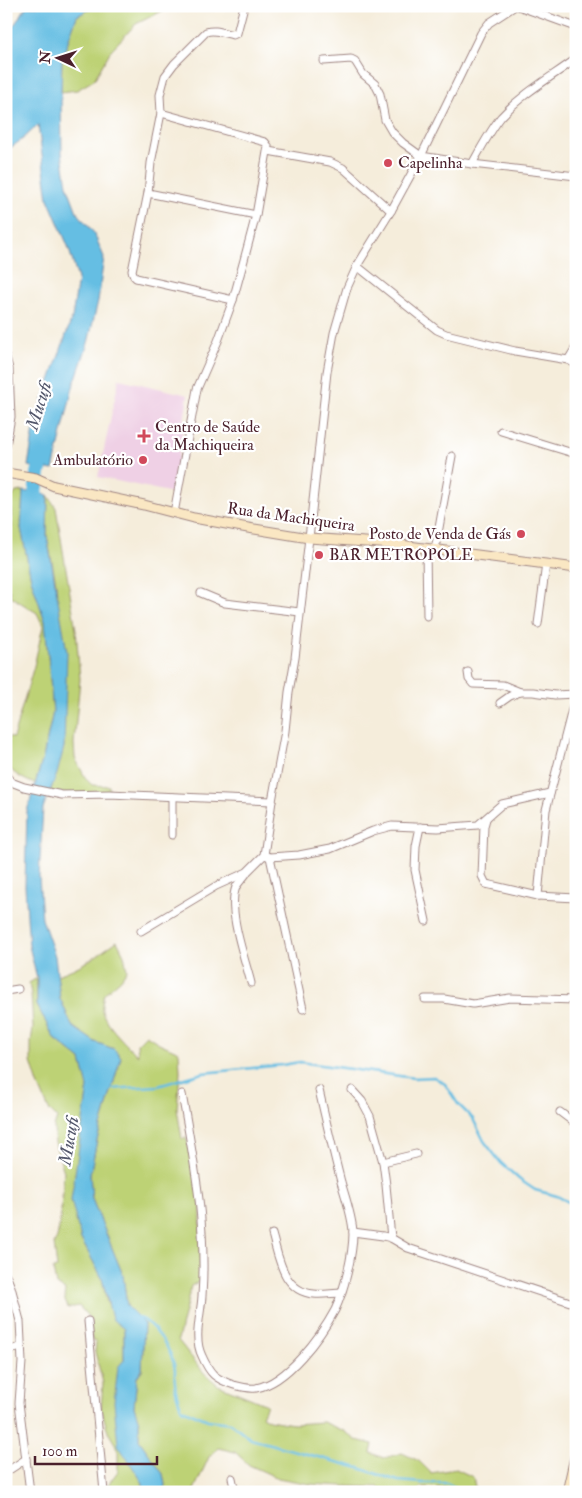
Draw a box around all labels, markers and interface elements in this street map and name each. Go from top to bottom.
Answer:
north arrow [32,32,82,82]
text: N [37,50,54,65]
place label: Capelinha [398,153,463,174]
marker: Capelinha [382,157,394,169]
water label: Mucufi [21,378,58,434]
place label: Centro de Saúde da Machiqueira [155,417,260,455]
marker: Centro de Saúde da Machiqueira [137,429,151,443]
place label: Ambulatório [52,450,133,470]
marker: Ambulatório [137,454,149,466]
street label: Rua da Machiqueira [226,498,356,536]
place label: Posto de Venda de Gás [369,524,511,544]
marker: Posto de Venda de Gás [515,528,527,540]
place label: BAR METROPOLE [329,545,473,565]
marker: BAR METROPOLE [313,549,325,561]
water label: Mucufi [53,1113,85,1168]
scale bar [35,1433,158,1465]
text: 100 m [42,1442,78,1461]

